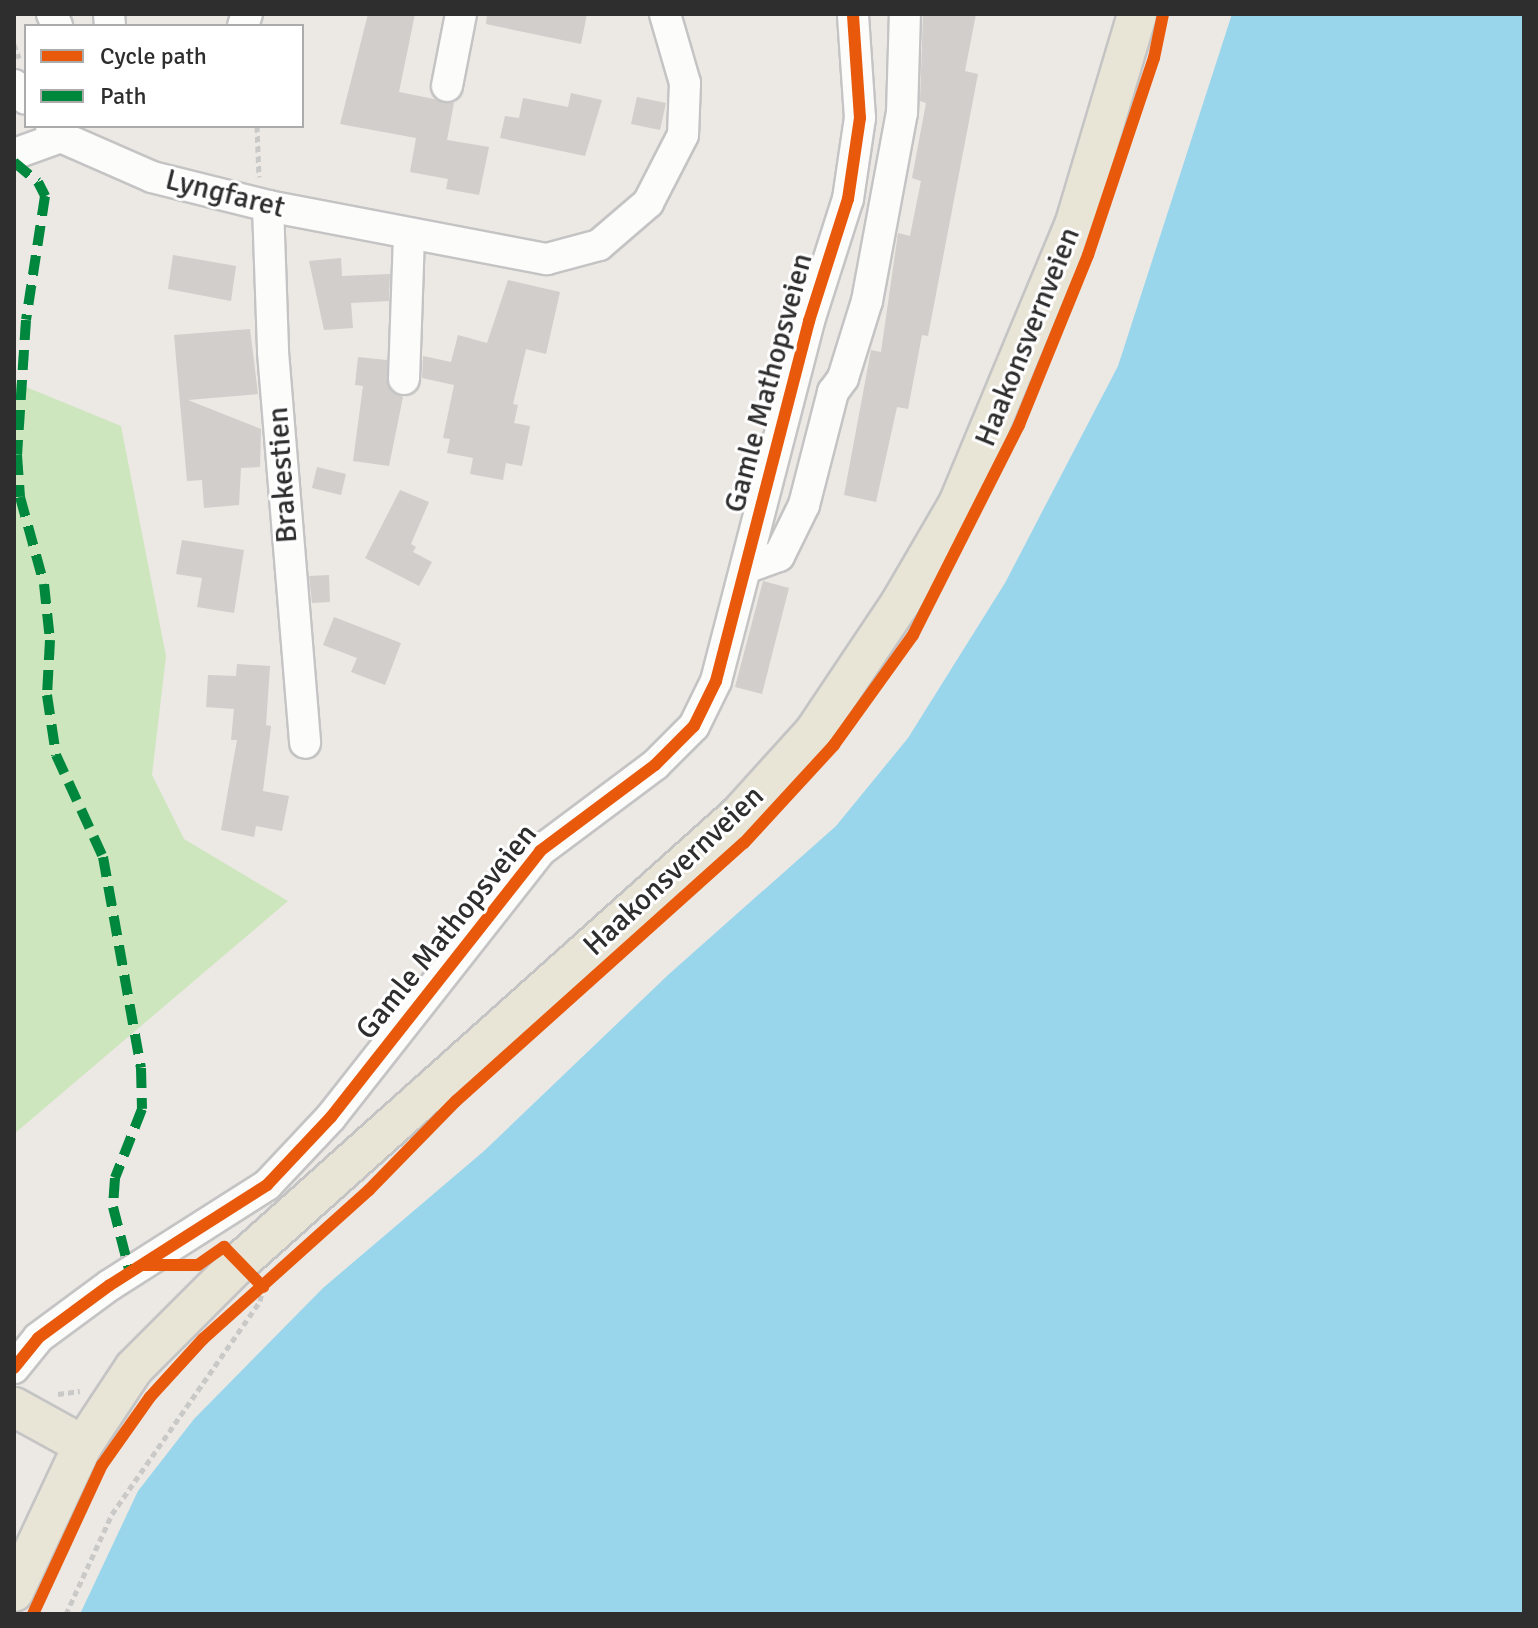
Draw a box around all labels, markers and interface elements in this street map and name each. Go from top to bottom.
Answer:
legend [24,24,304,128]
text: Cycle path [100,41,207,71]
text: Path [100,81,146,111]
street label: Lyngfaret [162,162,288,226]
street label: Haakonsvernveien [968,222,1088,452]
street label: Gamle Mathopsveien [717,249,821,517]
street label: Brakestien [260,406,306,544]
street label: Haakonsvernveien [576,778,772,964]
street label: Gamle Mathopsveien [349,817,545,1047]

